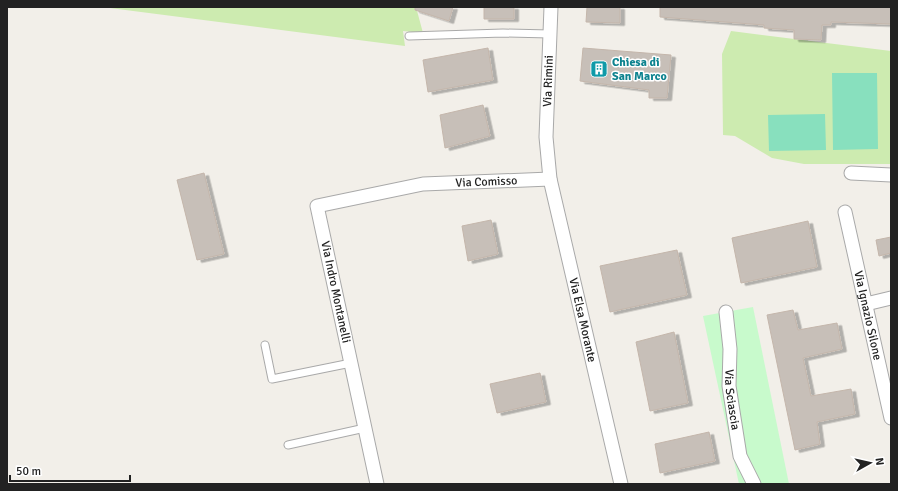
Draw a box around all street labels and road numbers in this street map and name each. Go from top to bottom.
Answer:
street label: Via Rimini [540,55,557,107]
street label: Via Comisso [455,173,518,191]
street label: Via Indro Montanelli [317,240,354,344]
street label: Via Ignazio Silone [850,269,885,362]
street label: Via Elsa Morante [565,276,599,364]
street label: Via Sciascia [721,369,743,431]

